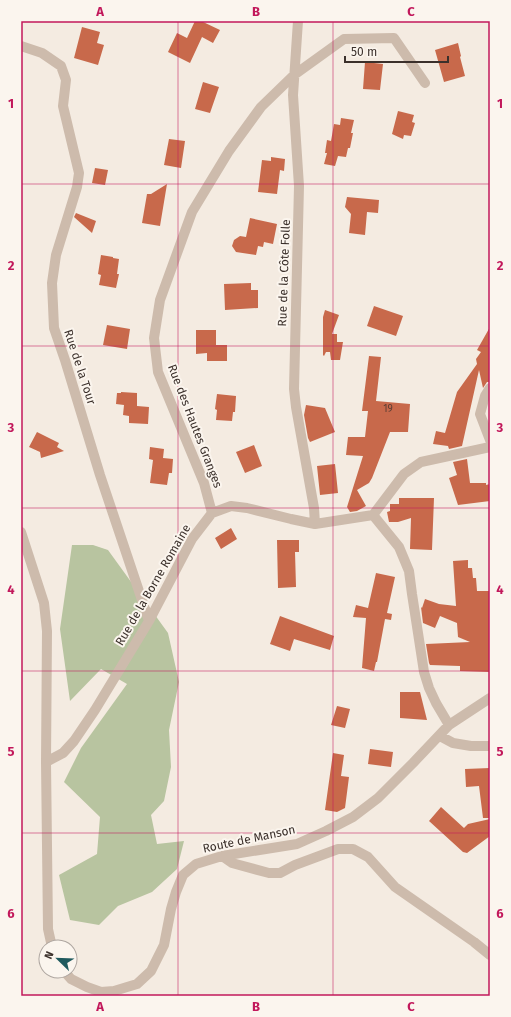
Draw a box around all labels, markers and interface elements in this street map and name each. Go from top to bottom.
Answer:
text: A [95,4,104,19]
text: B [252,4,260,19]
text: C [407,4,415,19]
scale bar [345,38,448,64]
text: 50 m [351,45,377,59]
text: 1 [8,96,14,111]
text: 1 [497,96,503,111]
street label: Rue de la Côte Folle [275,219,293,327]
text: 2 [8,258,15,273]
text: 2 [497,258,504,273]
street label: Rue de la Tour [61,328,99,407]
street label: Rue des Hautes Granges [165,362,225,490]
house number: 19 [383,403,393,415]
text: 3 [7,420,15,435]
text: 3 [496,420,504,435]
street label: Rue de la Borne Romaine [113,522,193,648]
text: 4 [7,582,15,597]
text: 4 [496,582,504,597]
text: 5 [8,744,15,759]
text: 5 [497,744,504,759]
street label: Route de Manson [201,822,297,856]
text: 6 [7,906,15,921]
text: 6 [496,906,504,921]
north arrow [38,939,78,979]
text: N [42,949,57,961]
text: A [95,999,104,1014]
text: B [252,999,260,1014]
text: C [407,999,415,1014]

